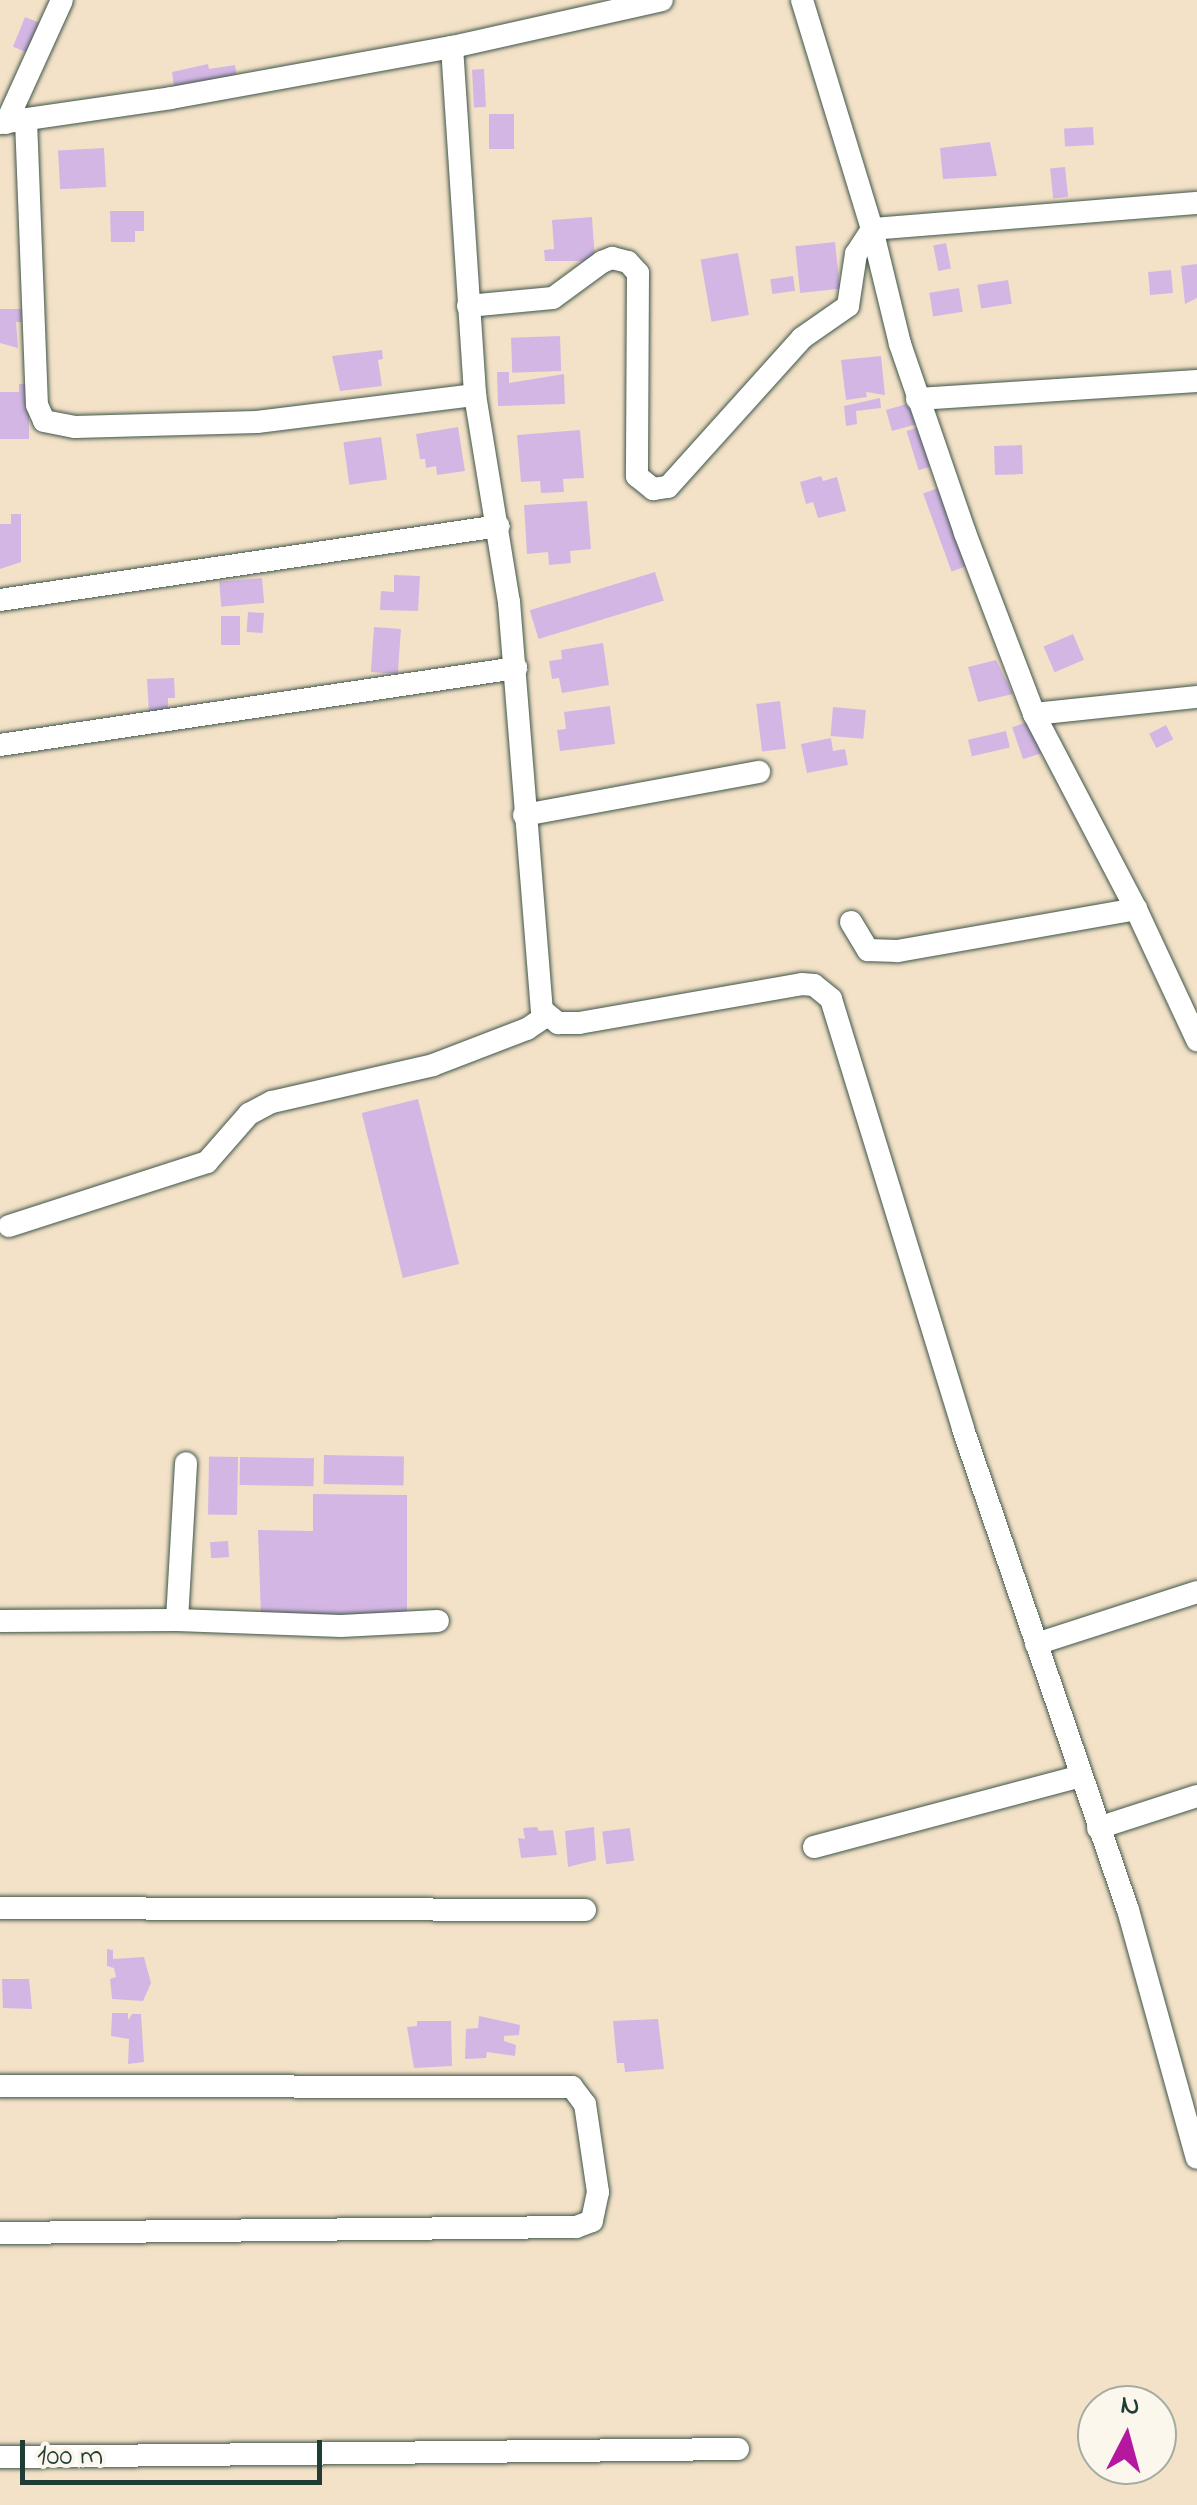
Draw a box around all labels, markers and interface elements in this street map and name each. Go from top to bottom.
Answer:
north arrow [1077,2385,1177,2485]
text: N [1118,2385,1142,2428]
scale bar [25,2420,328,2482]
text: 100 m [37,2435,103,2479]

